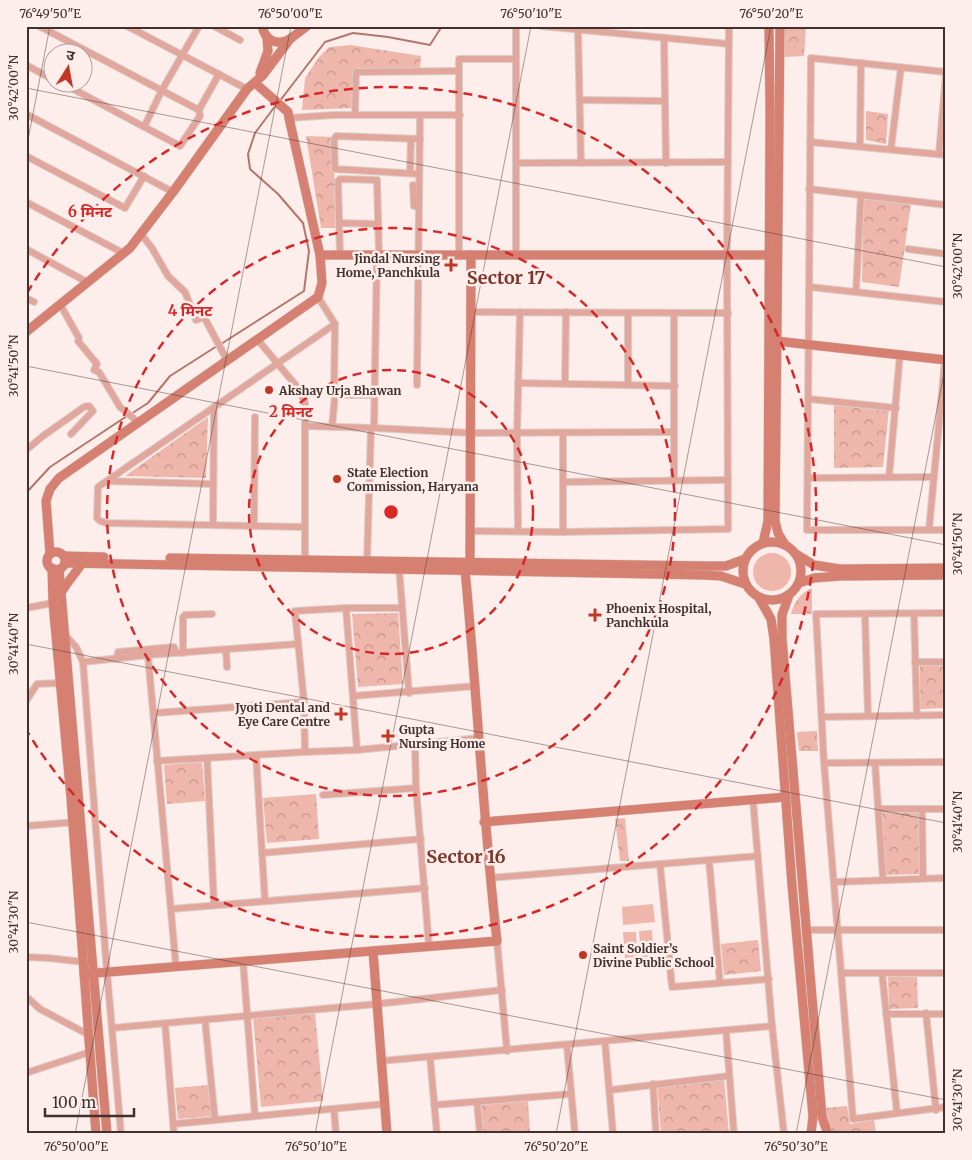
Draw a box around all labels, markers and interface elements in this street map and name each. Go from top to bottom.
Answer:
text: 76°49'50"E [19,6,81,21]
text: 76°50'00"E [258,6,322,21]
text: 76°50'10"E [500,6,562,21]
text: 76°50'20"E [739,6,803,21]
north arrow [42,42,92,92]
text: उ [65,46,77,65]
text: 30°42'00"N [6,54,21,121]
text: 6 मिनट [68,202,113,221]
text: 30°42'00"N [950,232,965,299]
place label: Jindal Nursing Home, Panchkula [336,251,440,280]
marker: Jindal Nursing Home, Panchkula [444,258,458,272]
district label: Sector 17 [467,266,546,289]
text: 4 मिनट [168,301,213,320]
text: 30°41'50"N [6,334,21,397]
place label: Akshay Urja Bhawan [278,383,401,398]
marker: Akshay Urja Bhawan [263,384,275,396]
text: 2 मिनट [269,402,314,421]
place label: State Election Commission, Haryana [347,465,479,494]
marker: State Election Commission, Haryana [331,473,343,485]
centre of rings [382,503,400,521]
text: 30°41'50"N [950,512,965,575]
place label: Phoenix Hospital, Panchkula [606,601,711,630]
marker: Phoenix Hospital, Panchkula [588,608,602,622]
text: 30°41'40"N [6,612,21,675]
place label: Jyoti Dental and Eye Care Centre [234,700,331,729]
marker: Jyoti Dental and Eye Care Centre [334,707,348,721]
place label: Gupta Nursing Home [399,722,486,751]
marker: Gupta Nursing Home [381,729,395,743]
text: 30°41'40"N [950,790,965,853]
district label: Sector 16 [426,845,506,868]
text: 30°41'30"N [6,890,21,953]
place label: Saint Soldier’s Divine Public School [593,941,714,970]
marker: Saint Soldier’s Divine Public School [577,949,589,961]
text: 30°41'30"N [950,1068,965,1131]
scale bar [45,1085,134,1117]
text: 100 m [52,1093,96,1112]
text: 76°50'00"E [44,1139,108,1154]
text: 76°50'10"E [285,1139,347,1154]
text: 76°50'20"E [524,1139,588,1154]
text: 76°50'30"E [764,1139,828,1154]

